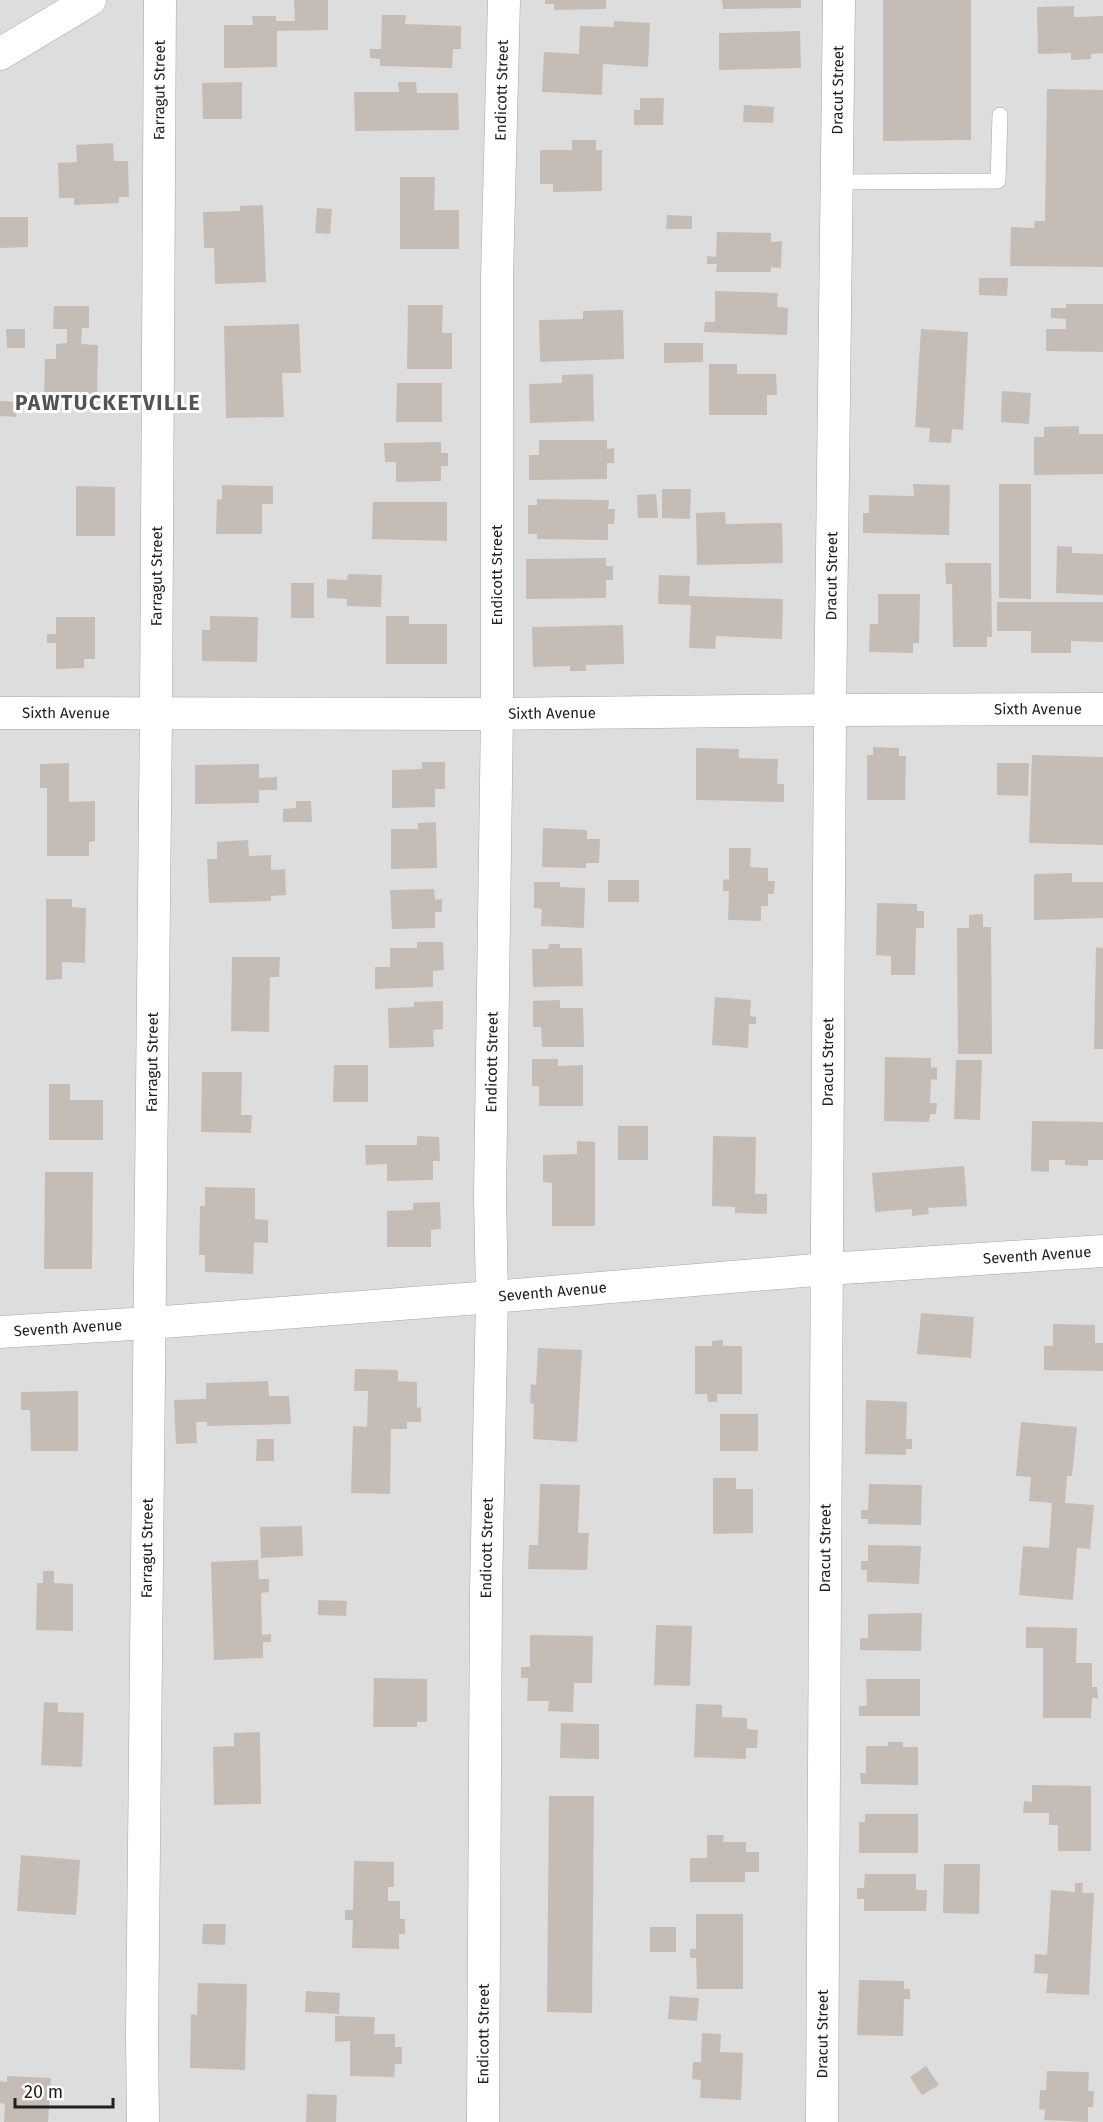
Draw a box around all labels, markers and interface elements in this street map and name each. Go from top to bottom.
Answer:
street label: Farragut Street [150,39,169,140]
street label: Endicott Street [491,39,512,141]
street label: Dracut Street [828,45,847,135]
district label: PAWTUCKETVILLE [15,390,201,416]
street label: Endicott Street [488,524,506,626]
street label: Farragut Street [147,525,166,626]
street label: Dracut Street [822,531,841,621]
street label: Sixth Avenue [994,700,1082,718]
street label: Sixth Avenue [22,704,110,722]
street label: Sixth Avenue [508,704,596,723]
street label: Farragut Street [143,1011,162,1112]
street label: Endicott Street [482,1011,502,1113]
street label: Dracut Street [819,1017,837,1107]
street label: Seventh Avenue [982,1243,1092,1268]
street label: Seventh Avenue [498,1278,607,1305]
street label: Seventh Avenue [13,1316,123,1340]
street label: Farragut Street [138,1497,157,1598]
street label: Endicott Street [477,1497,497,1599]
street label: Dracut Street [816,1503,835,1593]
street label: Endicott Street [474,1983,493,2085]
street label: Dracut Street [813,1989,832,2079]
scale bar [15,2071,112,2109]
text: 20 m [24,2081,63,2103]

